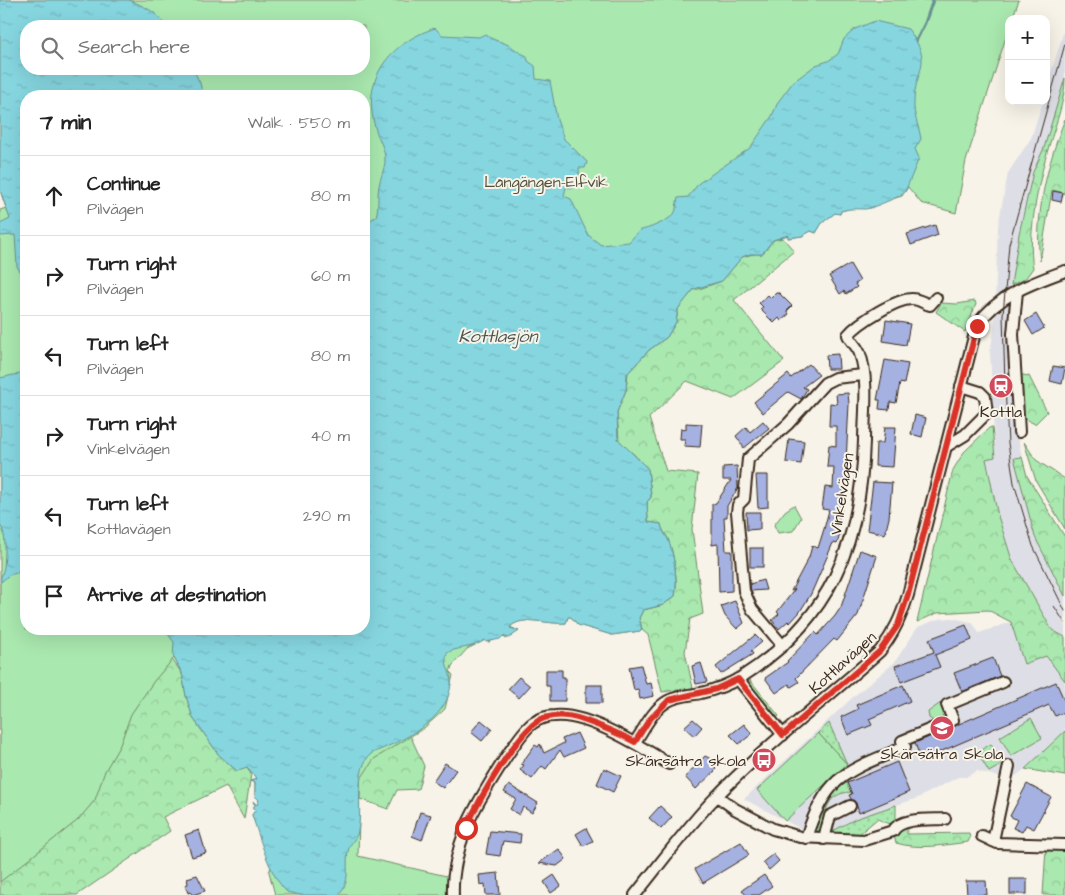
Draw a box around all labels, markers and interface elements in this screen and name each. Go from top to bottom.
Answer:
map controls [1005,15,1050,105]
button: + [1005,15,1050,60]
search box [20,20,370,75]
icon: search [38,34,66,62]
text: Search here [78,34,190,61]
button: − [1005,60,1050,105]
text: 7 min [40,108,91,137]
text: Walk · 550 m [248,112,350,134]
text: Continue [87,171,161,198]
park label: Långängen-Elfvik [484,171,608,194]
icon: ahead [40,182,68,210]
text: 80 m [311,185,350,207]
text: Pilvägen [87,198,143,220]
text: Turn right [87,251,176,278]
icon: right [40,262,68,290]
text: 60 m [311,265,350,287]
text: Pilvägen [87,278,143,300]
route end [966,315,989,338]
water label: Kottlasjön [459,324,539,349]
text: Turn left [87,331,168,358]
icon: left [40,342,68,370]
text: 80 m [311,345,350,367]
text: Pilvägen [87,358,143,380]
station icon: Kottla [988,373,1014,399]
place label: Kottla [980,401,1022,423]
text: Turn right [87,411,176,438]
icon: right [40,422,68,450]
text: 40 m [310,425,350,447]
text: Vinkelvägen [87,438,170,460]
street label: Vinkelvägen [825,452,860,537]
text: Turn left [87,491,168,518]
icon: left [40,502,68,530]
text: 290 m [303,505,350,527]
text: Kottlavägen [87,518,171,540]
icon: arrive [40,582,68,610]
text: Arrive at destination [87,582,266,609]
street label: Kottlavägen [804,627,882,700]
school or university icon: Skärsätra Skola [929,715,955,741]
place label: Skärsätra Skola [881,743,1003,765]
bus stop icon: Skärsätra skola [751,747,777,773]
place label: Skärsätra skola [625,750,746,772]
route start [455,817,478,840]

